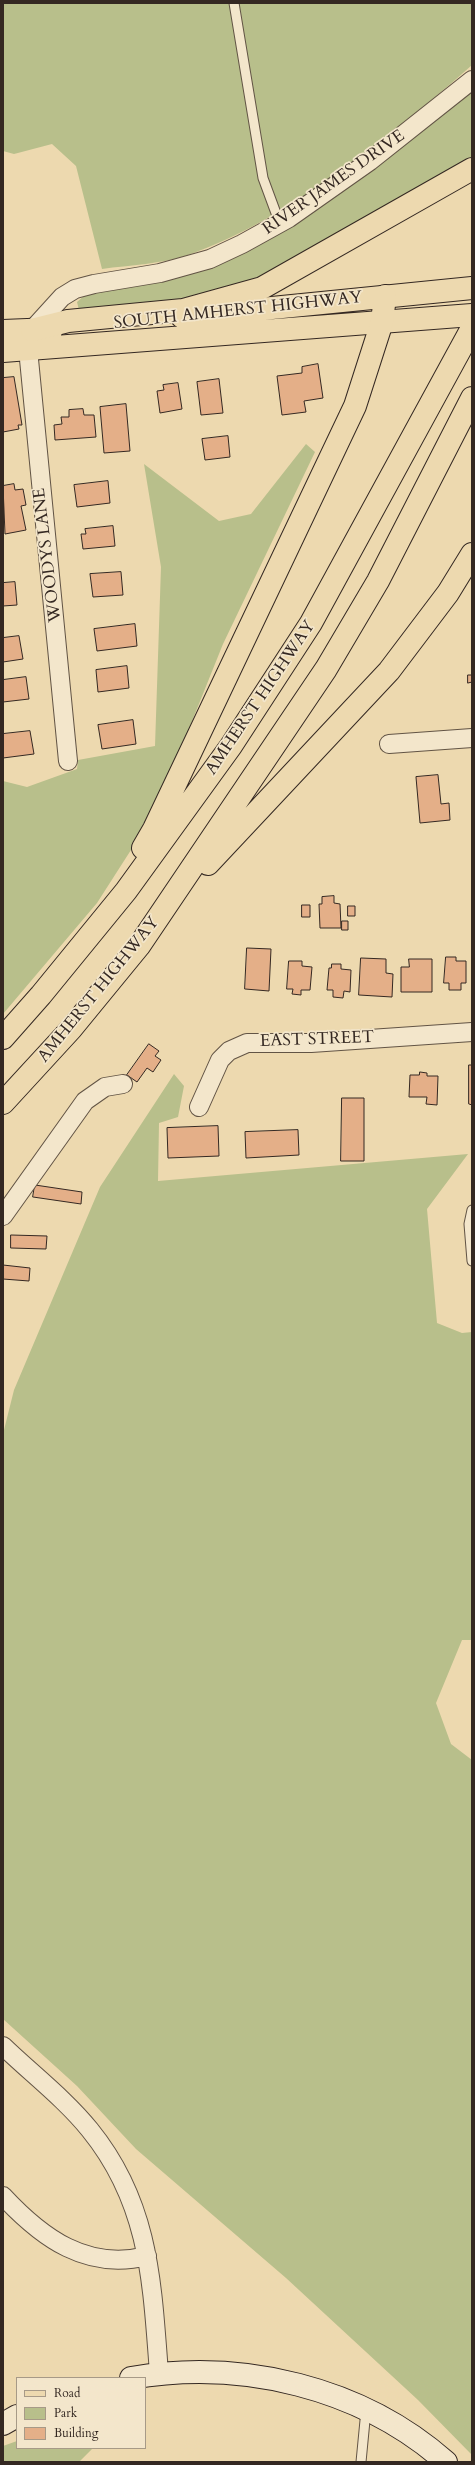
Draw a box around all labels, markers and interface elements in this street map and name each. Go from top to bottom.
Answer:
street label: RIVER JAMES DRIVE [259,126,409,240]
street label: SOUTH AMHERST HIGHWAY [113,288,363,334]
street label: WOODYS LANE [30,487,66,623]
street label: AMHERST HIGHWAY [202,617,320,779]
street label: AMHERST HIGHWAY [34,913,164,1067]
street label: EAST STREET [260,1028,374,1052]
legend [16,2377,146,2449]
text: Road [54,2385,80,2401]
text: Park [54,2405,77,2421]
text: Building [54,2425,98,2441]

